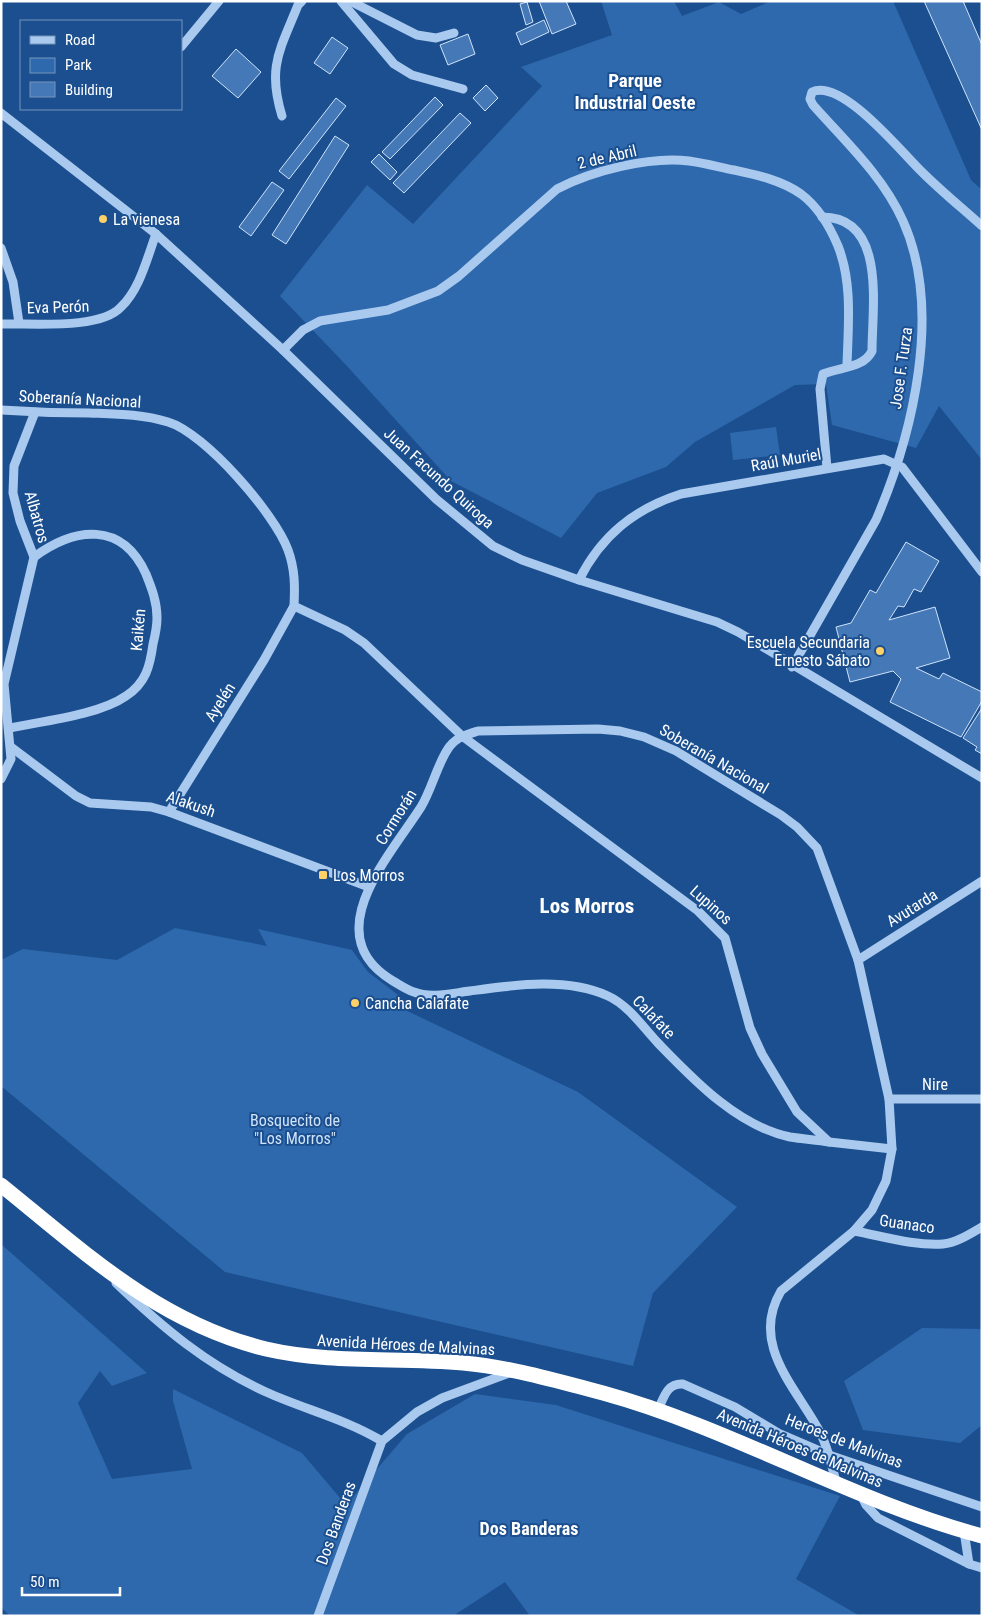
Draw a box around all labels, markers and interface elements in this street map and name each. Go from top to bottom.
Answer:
legend [20,20,182,110]
text: Road [65,31,95,49]
text: Park [65,56,92,74]
district label: Parque Industrial Oeste [575,69,696,114]
text: Building [65,81,113,99]
street label: 2 de Abril [576,141,638,173]
place label: La vienesa [113,210,180,229]
marker: La vienesa [97,213,109,225]
street label: Eva Perón [26,296,90,318]
street label: Jose F. Turza [886,326,916,410]
street label: Soberanía Nacional [18,386,142,412]
street label: Juan Facundo Quiroga [380,424,498,532]
street label: Raúl Muriel [749,444,823,476]
street label: Albatros [21,489,53,545]
street label: Kaikén [127,608,149,652]
place label: Escuela Secundaria Ernesto Sábato [747,633,870,670]
marker: Escuela Secundaria Ernesto Sábato [874,645,886,657]
street label: Ayelén [201,679,239,725]
street label: Soberanía Nacional [656,720,772,798]
street label: Cormorán [372,786,420,848]
street label: Alakush [164,787,218,821]
place label: Los Morros [333,866,405,885]
marker: Los Morros [317,869,329,881]
street label: Lupinos [686,882,736,928]
street label: Avutarda [883,885,941,931]
district label: Los Morros [540,894,634,918]
street label: Calafate [629,991,679,1043]
place label: Cancha Calafate [365,994,469,1013]
marker: Cancha Calafate [349,997,361,1009]
street label: Nire [922,1075,948,1094]
park label: Bosquecito de "Los Morros" [250,1111,340,1148]
street label: Guanaco [878,1211,936,1237]
street label: Avenida Héroes de Malvinas [317,1331,495,1359]
street label: Avenida Héroes de Malvinas [714,1404,886,1492]
street label: Heroes de Malvinas [783,1410,905,1472]
street label: Dos Banderas [312,1479,360,1567]
district label: Dos Banderas [480,1518,578,1539]
scale bar [22,1564,120,1596]
text: 50 m [30,1573,60,1591]

